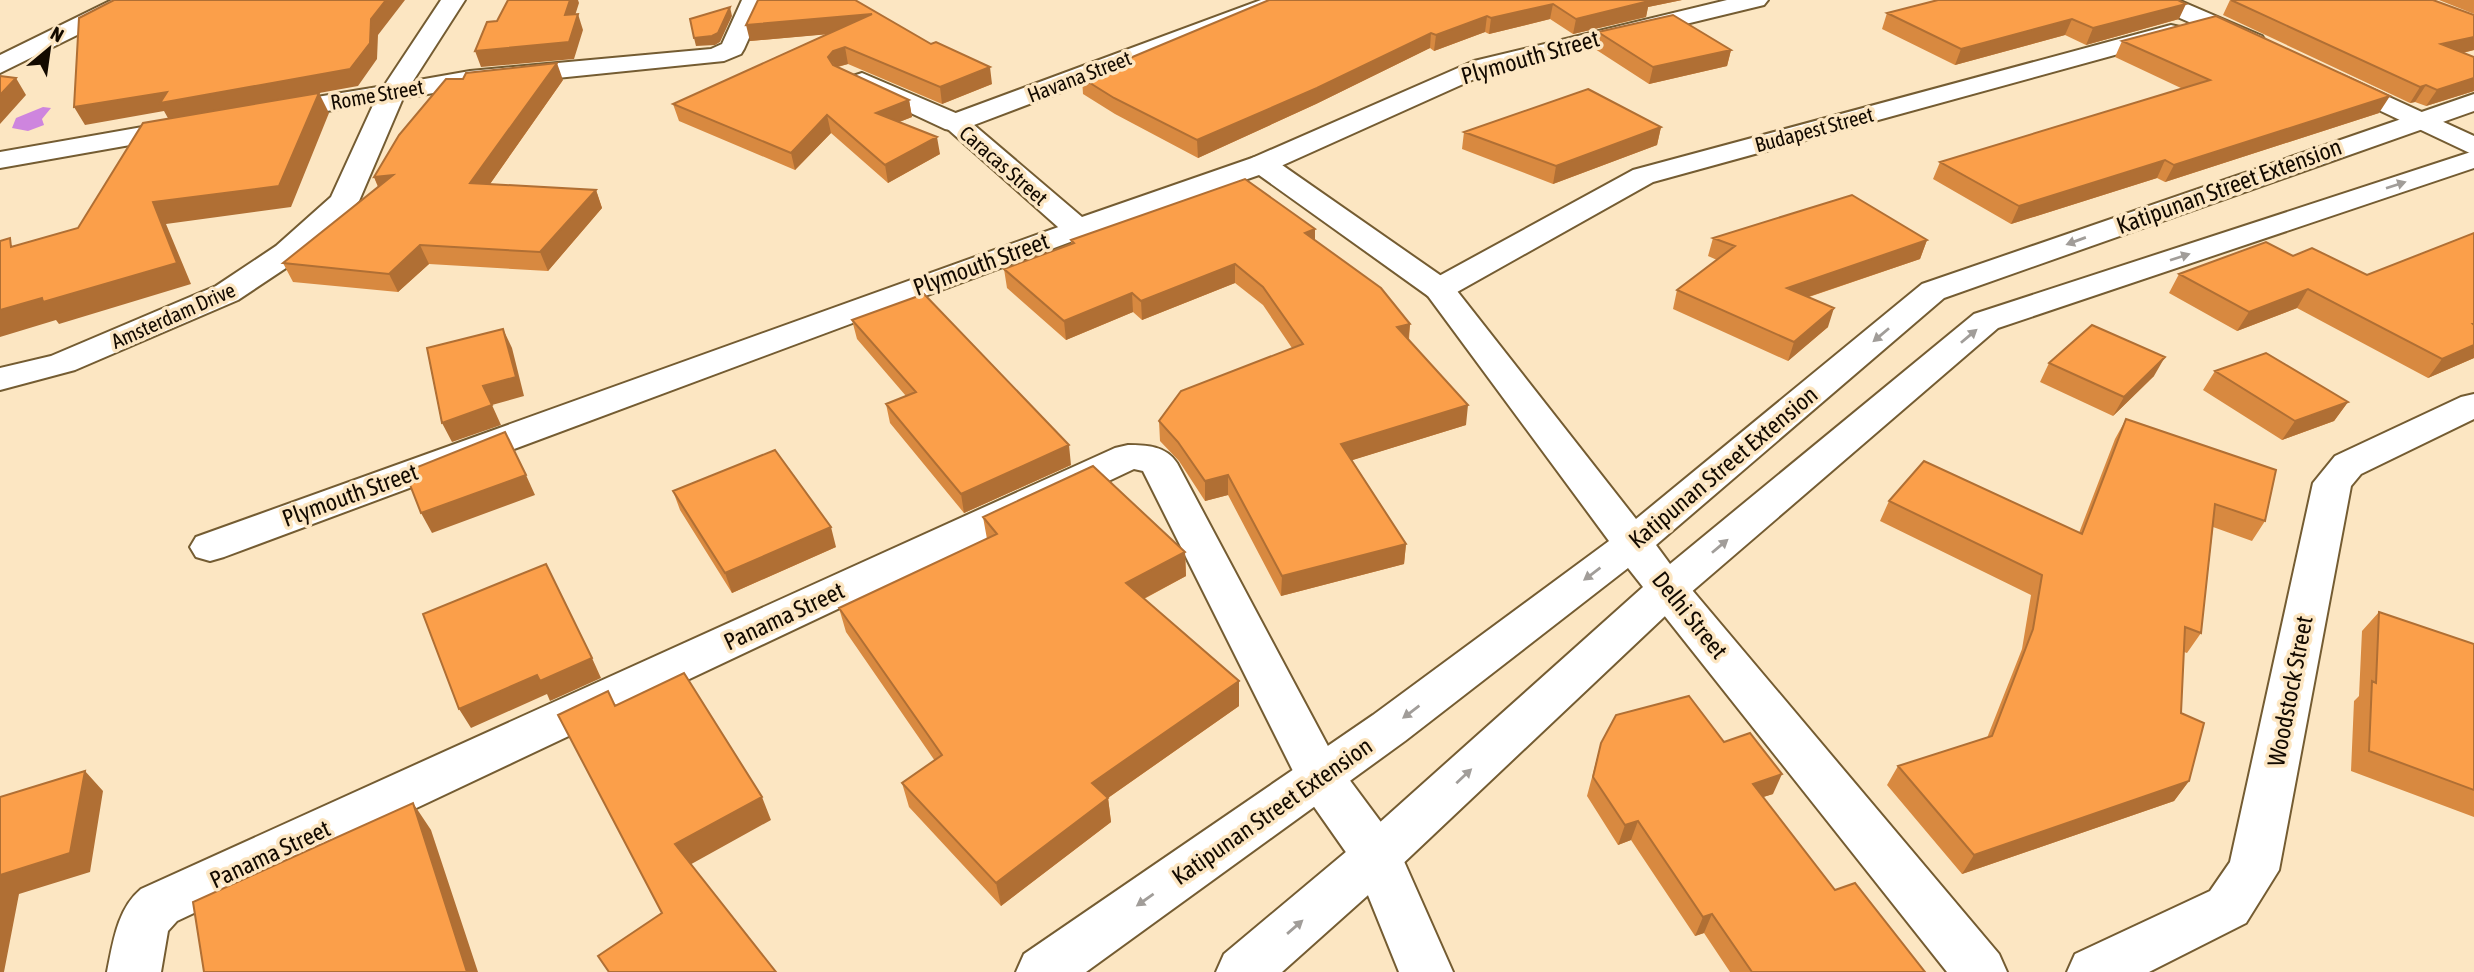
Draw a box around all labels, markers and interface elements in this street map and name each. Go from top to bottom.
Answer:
north arrow [14,14,84,84]
text: N [47,22,67,46]
street label: Plymouth Street [1458,24,1602,90]
street label: Havana Street [1024,45,1134,107]
street label: Rome Street [329,74,425,114]
street label: Budapest Street [1752,102,1876,156]
street label: Caracas Street [955,120,1053,210]
street label: Katipunan Street Extension [2113,133,2345,239]
one-way arrow [2386,179,2407,190]
street label: Plymouth Street [909,227,1053,301]
one-way arrow [2065,236,2086,247]
one-way arrow [2170,251,2191,262]
street label: Amsterdam Drive [107,277,239,353]
one-way arrow [1872,327,1889,342]
one-way arrow [1960,329,1977,344]
street label: Katipunan Street Extension [1623,380,1823,554]
street label: Plymouth Street [278,458,422,532]
one-way arrow [1710,538,1728,553]
one-way arrow [1583,566,1601,580]
street label: Delhi Street [1647,566,1733,664]
street label: Panama Street [720,576,849,656]
street label: Woodstock Street [2262,614,2318,768]
one-way arrow [1402,704,1420,718]
street label: Katipunan Street Extension [1167,732,1377,890]
one-way arrow [1456,768,1473,784]
street label: Panama Street [206,814,335,894]
one-way arrow [1136,893,1154,907]
one-way arrow [1286,919,1304,935]

